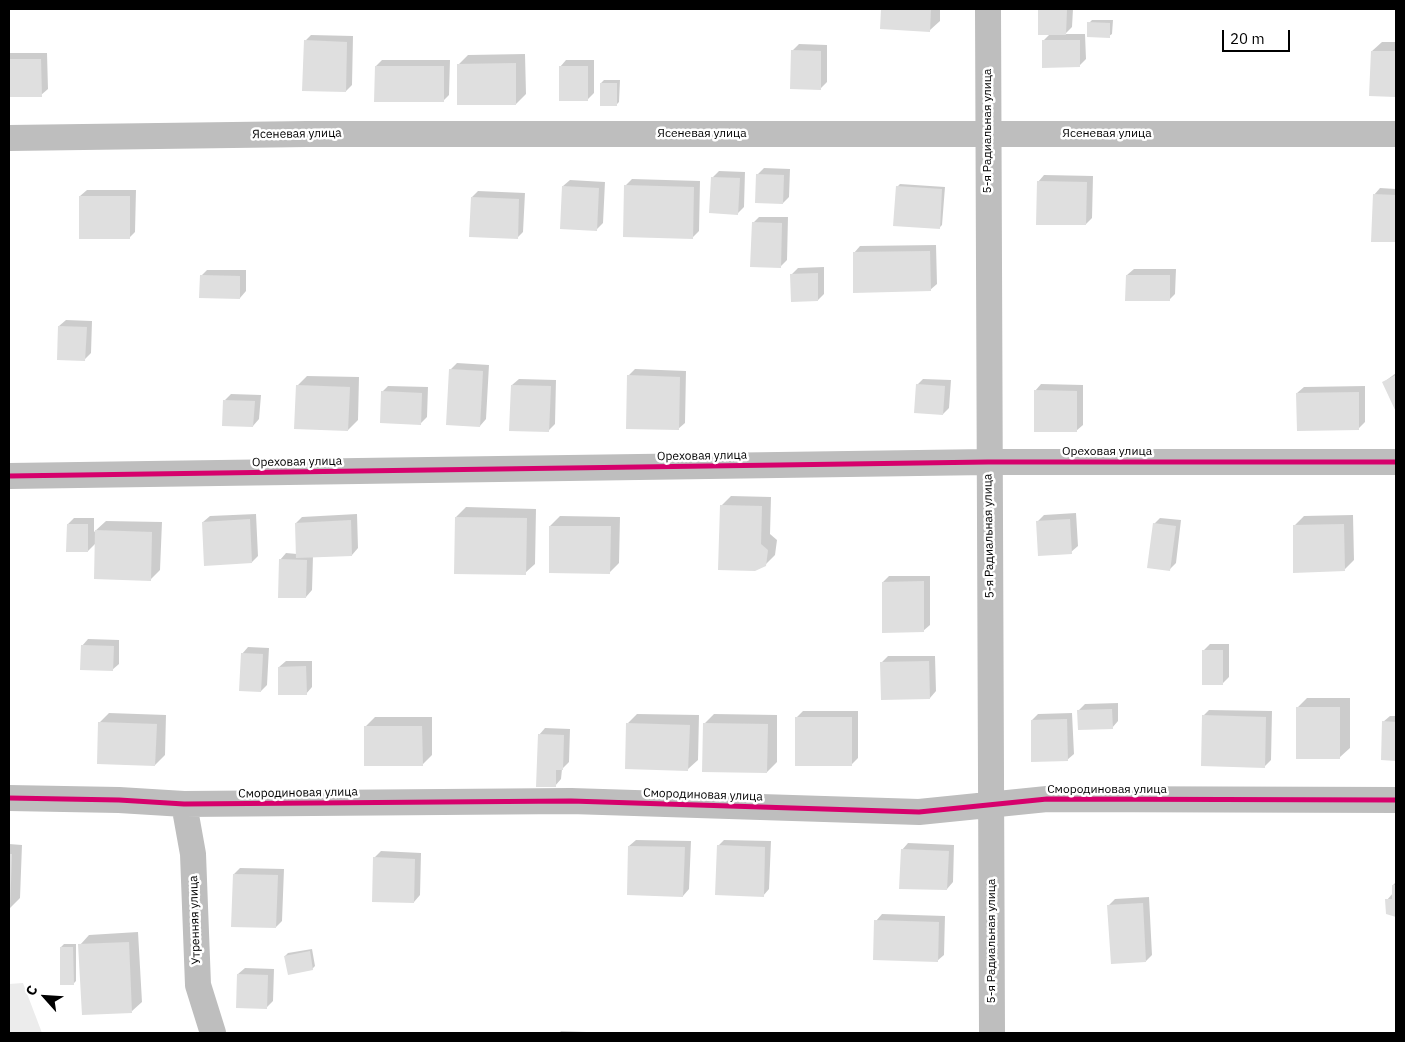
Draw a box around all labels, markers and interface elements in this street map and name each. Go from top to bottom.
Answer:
scale bar [1225,20,1292,52]
text: 20 m [1230,29,1265,48]
street label: 5-я Радиальная улица [981,69,995,193]
street label: Ясеневая улица [252,126,342,142]
street label: Ясеневая улица [657,127,747,141]
street label: Ясеневая улица [1062,127,1152,141]
street label: Ореховая улица [1062,445,1152,459]
street label: Ореховая улица [657,448,747,464]
street label: Ореховая улица [252,454,342,470]
street label: 5-я Радиальная улица [981,473,997,599]
street label: Смородиновая улица [1047,783,1167,797]
street label: Смородиновая улица [238,785,358,801]
street label: Смородиновая улица [643,786,763,804]
street label: Утренняя улица [186,875,204,965]
street label: 5-я Радиальная улица [985,879,999,1003]
north arrow [20,972,70,1022]
text: С [21,982,42,998]

